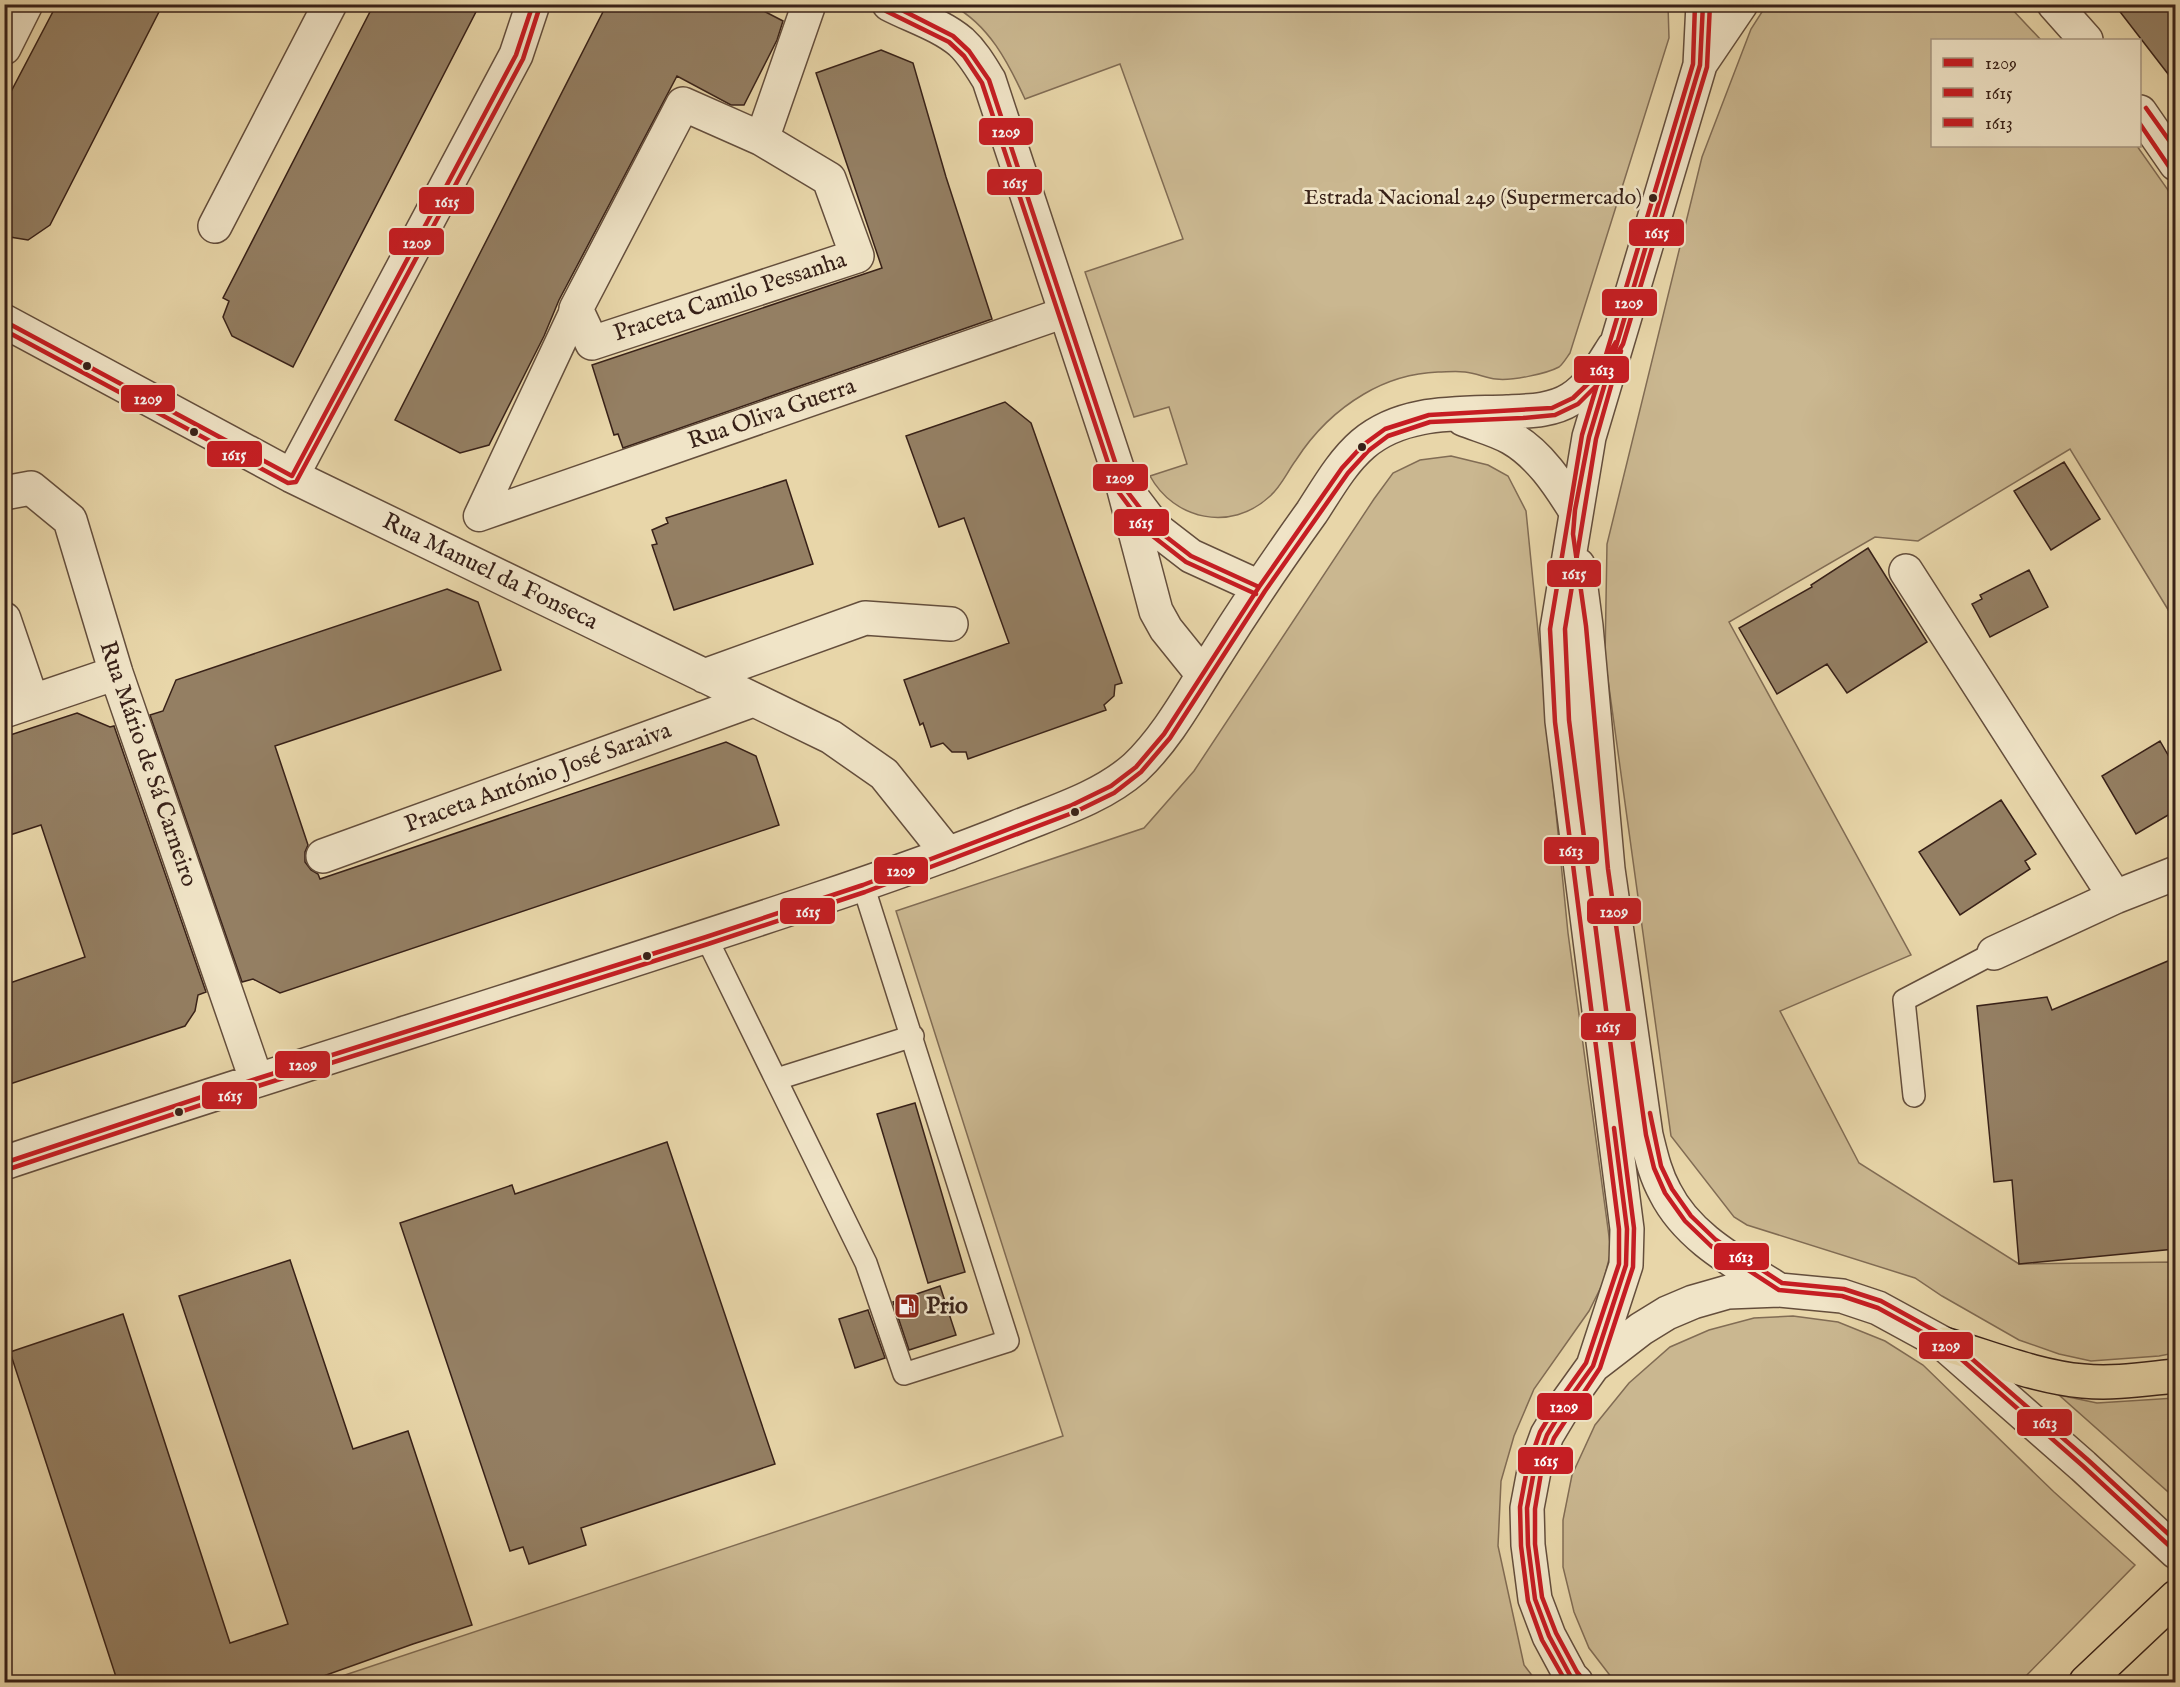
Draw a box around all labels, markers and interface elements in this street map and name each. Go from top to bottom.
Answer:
legend [1931,39,2141,147]
text: 1209 [1985,53,2017,76]
text: 1615 [1985,83,2013,106]
text: 1613 [1985,113,2013,136]
line badge: 1209 [978,117,1034,146]
text: 1209 [992,123,1020,143]
line badge: 1615 [986,168,1043,196]
text: 1615 [1003,174,1027,194]
place label: Estrada Nacional 249 (Supermercado) [1304,184,1642,212]
line badge: 1615 [418,186,475,215]
marker: Estrada Nacional 249 (Supermercado) [1647,192,1659,204]
text: 1615 [435,193,459,213]
line badge: 1615 [1628,218,1685,247]
text: 1615 [1645,224,1669,244]
line badge: 1209 [388,227,445,256]
text: 1209 [403,234,431,254]
street label: Praceta Camilo Pessanha [610,245,851,349]
line badge: 1209 [1601,288,1658,317]
text: 1209 [1615,294,1643,314]
line badge: 1613 [1573,355,1630,384]
unlabelled marker [81,360,93,372]
text: 1613 [1590,361,1614,381]
street label: Rua Oliva Guerra [684,371,861,457]
line badge: 1209 [120,384,176,413]
text: 1209 [134,390,162,410]
unlabelled marker [188,426,200,438]
line badge: 1615 [206,440,263,468]
unlabelled marker [1356,441,1368,453]
text: 1615 [222,446,246,466]
line badge: 1209 [1092,463,1149,492]
text: 1209 [1106,469,1134,489]
street label: Rua Manuel da Fonseca [377,506,604,638]
line badge: 1615 [1113,508,1170,537]
text: 1615 [1129,514,1153,534]
line badge: 1615 [1546,559,1602,588]
text: 1615 [1562,565,1586,585]
street label: Rua Mário de Sá Carneiro [91,637,205,891]
street label: Praceta António José Saraiva [401,715,676,841]
unlabelled marker [1069,806,1081,818]
line badge: 1613 [1543,836,1600,865]
text: 1613 [1559,842,1583,862]
line badge: 1209 [873,856,929,885]
text: 1209 [887,862,915,882]
line badge: 1615 [779,897,836,925]
line badge: 1209 [1586,897,1642,925]
text: 1615 [796,903,820,923]
text: 1209 [1600,903,1628,923]
unlabelled marker [641,950,653,962]
line badge: 1615 [1580,1012,1637,1041]
text: 1615 [1596,1018,1620,1038]
line badge: 1209 [274,1050,331,1079]
text: 1209 [289,1056,317,1076]
line badge: 1615 [201,1081,258,1110]
text: 1615 [218,1087,242,1107]
unlabelled marker [173,1106,185,1118]
line badge: 1613 [1713,1242,1770,1271]
text: 1613 [1729,1248,1753,1268]
fuel station icon: Prio [892,1291,922,1321]
place label: Prio [926,1291,968,1322]
line badge: 1209 [1918,1331,1974,1360]
text: 1209 [1932,1337,1960,1357]
line badge: 1209 [1536,1392,1593,1421]
text: 1209 [1550,1398,1578,1418]
line badge: 1613 [2016,1408,2073,1437]
text: 1613 [2033,1414,2057,1434]
line badge: 1615 [1517,1446,1574,1475]
text: 1615 [1534,1452,1558,1472]

